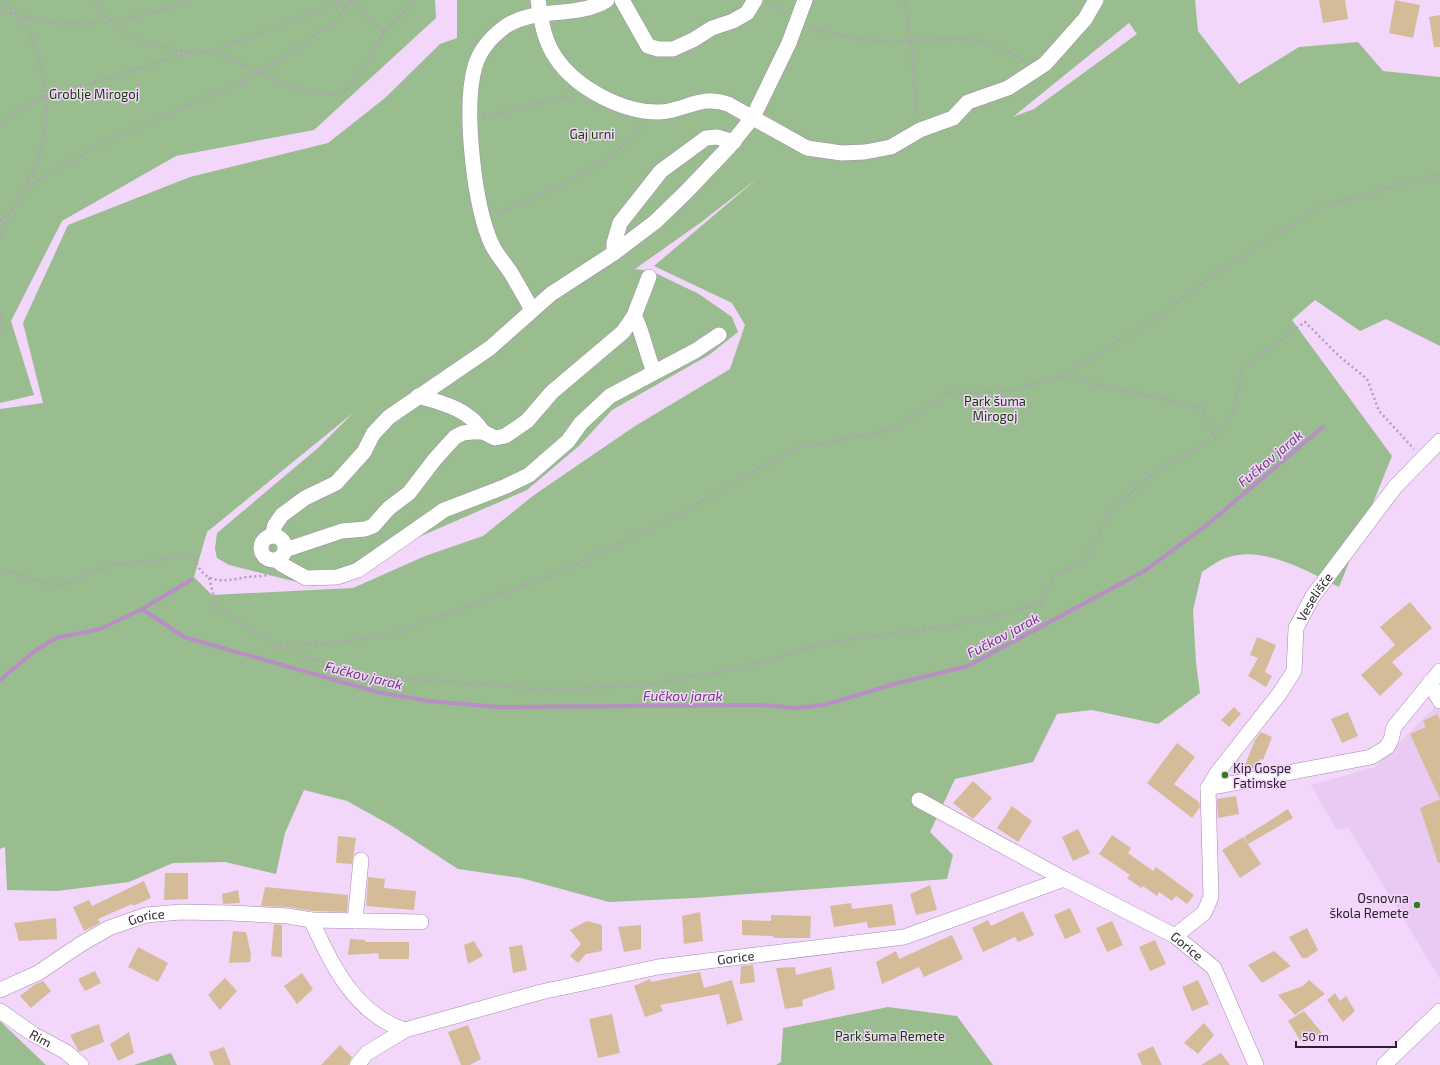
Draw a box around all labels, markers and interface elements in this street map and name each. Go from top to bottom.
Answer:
park label: Groblje Mirogoj [49,86,139,102]
park label: Gaj urni [570,126,614,142]
park label: Park šuma Mirogoj [964,393,1026,424]
water label: Fučkov jarak [1234,426,1306,490]
street label: Veselišče [1293,569,1336,624]
water label: Fučkov jarak [964,609,1042,661]
water label: Fučkov jarak [323,657,405,693]
water label: Fučkov jarak [643,687,723,704]
place label: Kip Gospe Fatimske [1233,760,1291,791]
marker: Kip Gospe Fatimske [1220,770,1230,780]
place label: Osnovna škola Remete [1329,890,1409,921]
marker: Osnovna škola Remete [1412,900,1422,910]
street label: Gorice [126,905,165,929]
street label: Gorice [1168,928,1207,964]
street label: Gorice [716,947,755,968]
scale bar [1296,1023,1396,1049]
street label: Rim [27,1026,54,1051]
park label: Park šuma Remete [835,1028,945,1044]
text: 50 m [1302,1029,1329,1043]

